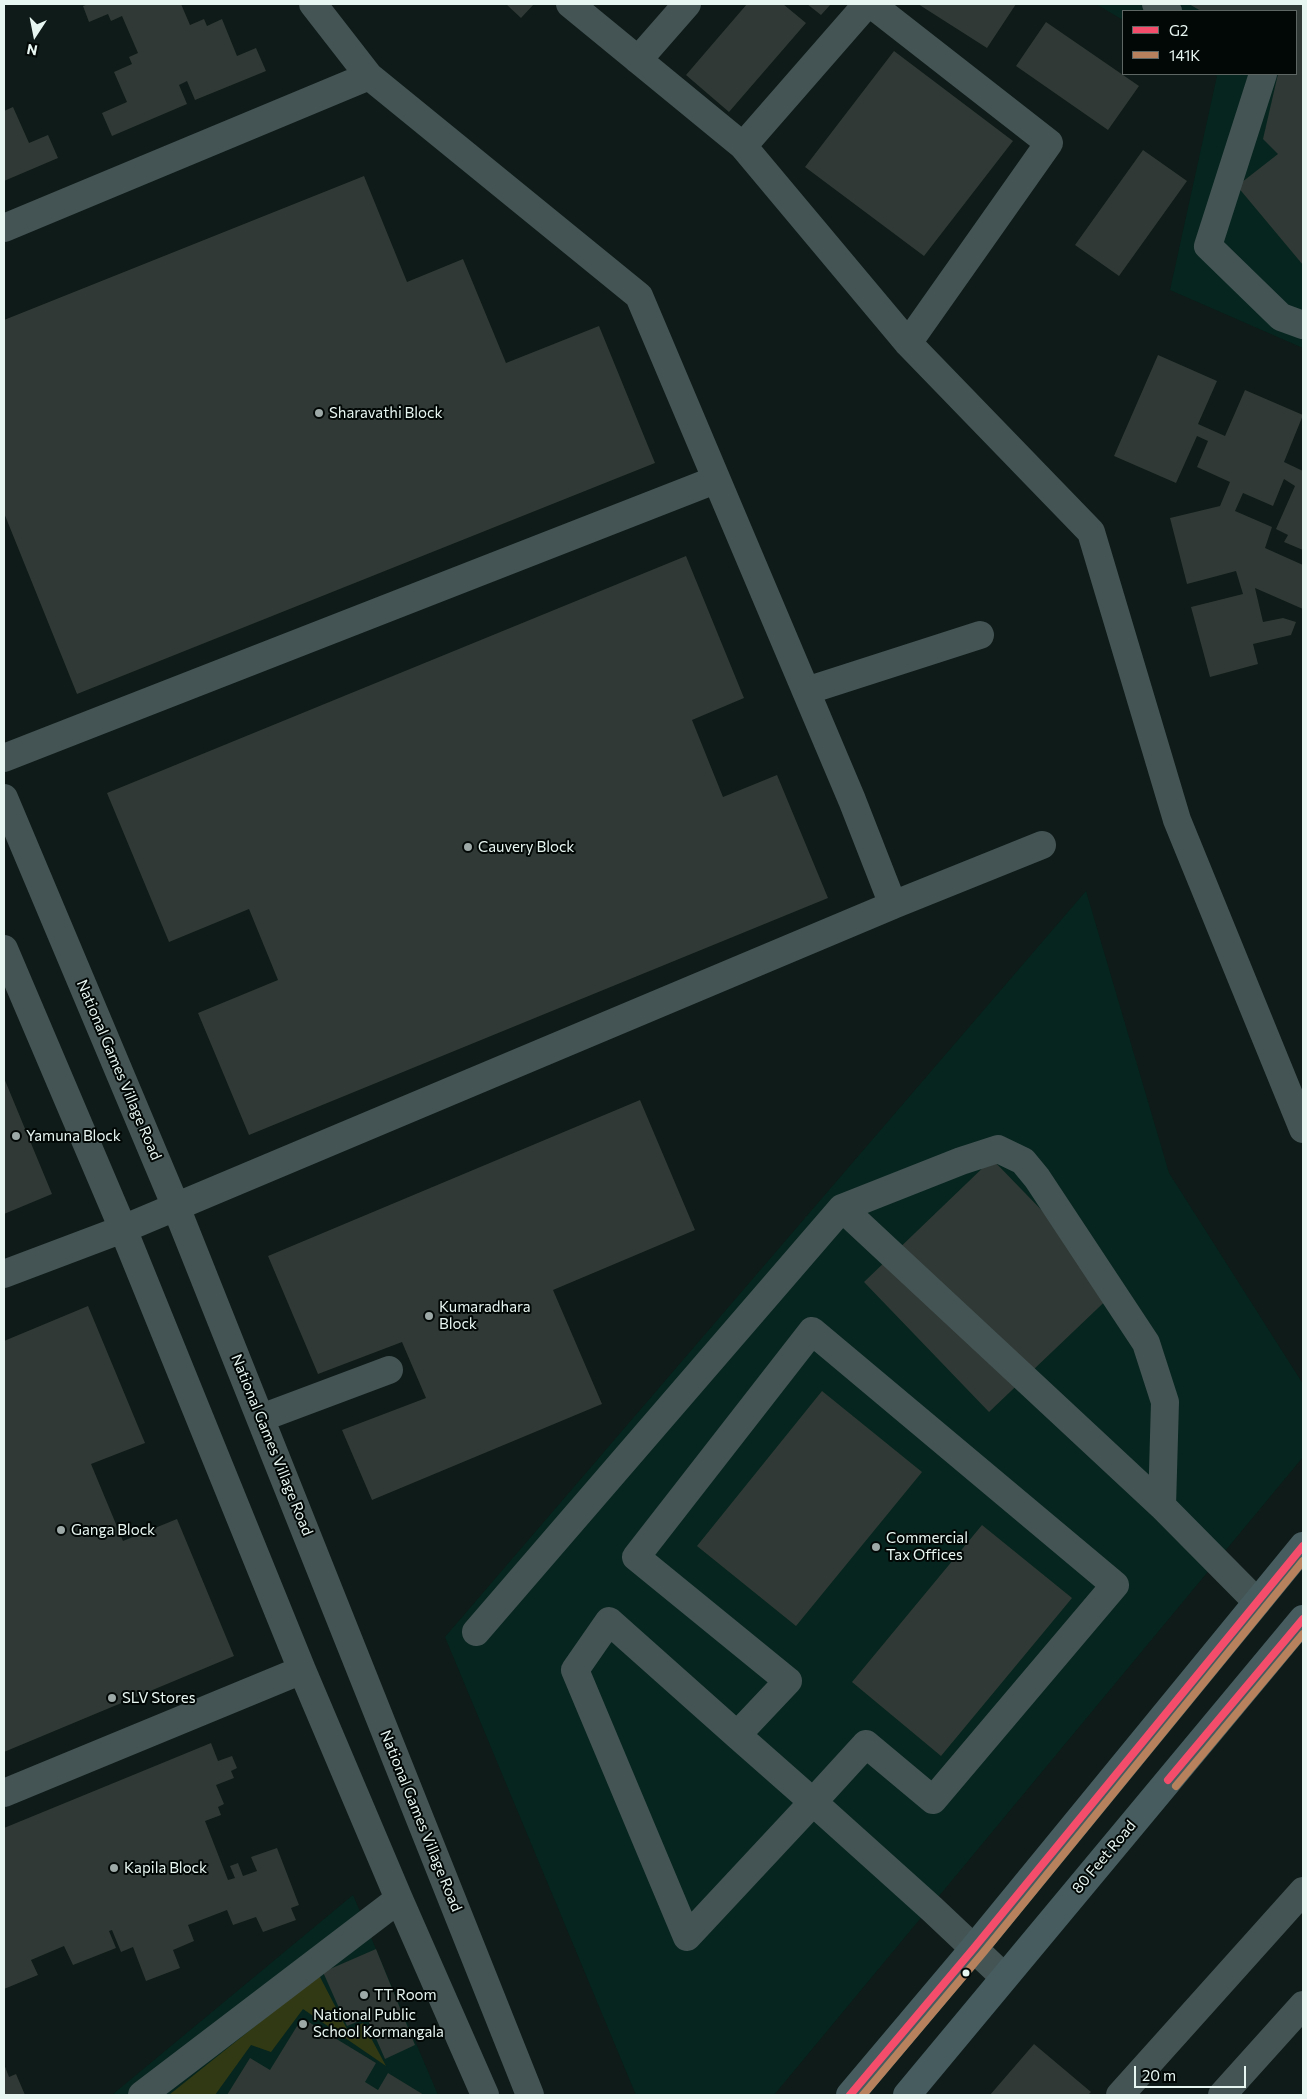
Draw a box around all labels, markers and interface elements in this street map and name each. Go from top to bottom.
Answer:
north arrow [10,10,60,60]
legend [1122,10,1297,75]
text: G2 [1169,21,1188,39]
text: N [25,41,39,60]
text: 141K [1169,46,1200,64]
place label: Sharavathi Block [329,404,443,422]
marker: Sharavathi Block [313,407,325,419]
place label: Cauvery Block [478,838,574,856]
marker: Cauvery Block [462,841,474,853]
street label: National Games Village Road [73,977,165,1163]
place label: Yamuna Block [26,1127,121,1145]
marker: Yamuna Block [10,1130,22,1142]
place label: Kumaradhara Block [439,1298,531,1333]
marker: Kumaradhara Block [423,1310,435,1322]
street label: National Games Village Road [227,1352,317,1538]
place label: Ganga Block [71,1521,155,1539]
marker: Ganga Block [55,1524,67,1536]
place label: Commercial Tax Offices [886,1529,968,1564]
marker: Commercial Tax Offices [870,1541,882,1553]
place label: SLV Stores [122,1689,195,1707]
marker: SLV Stores [106,1692,118,1704]
street label: National Games Village Road [376,1728,466,1914]
street label: 80 Feet Road [1068,1817,1140,1897]
place label: Kapila Block [124,1859,207,1877]
marker: Kapila Block [108,1862,120,1874]
unlabelled marker [961,1968,971,1978]
place label: TT Room [374,1986,437,2004]
marker: TT Room [358,1989,370,2001]
place label: National Public School Kormangala [313,2006,444,2041]
marker: National Public School Kormangala [297,2018,309,2030]
scale bar [1137,2056,1250,2088]
text: 20 m [1142,2066,1176,2084]

